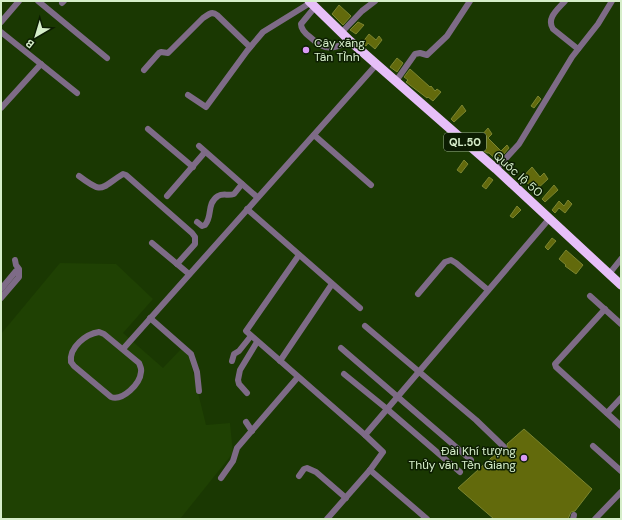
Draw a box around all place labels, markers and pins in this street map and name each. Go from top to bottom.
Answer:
place label: Cây xăng Tân Tỉnh [314,35,365,65]
marker: Cây xăng Tân Tỉnh [301,45,311,55]
place label: Đài Khí tượng Thủy văn Tền Giang [409,443,516,473]
marker: Đài Khí tượng Thủy văn Tền Giang [519,453,529,463]

